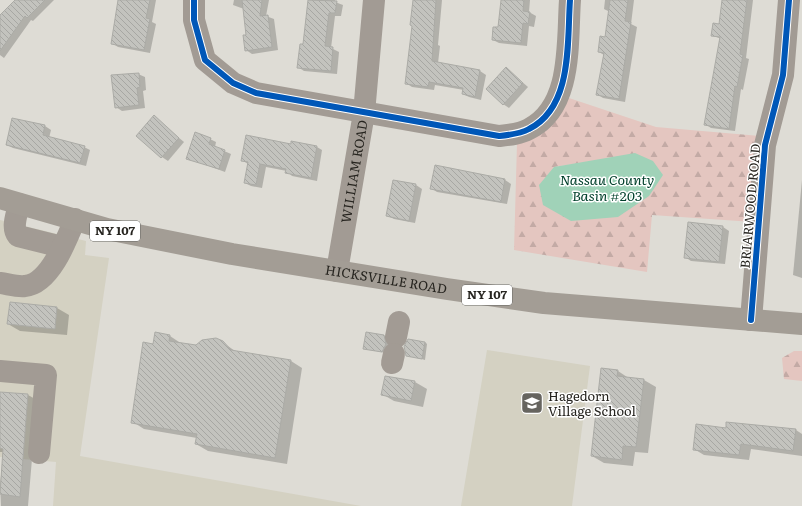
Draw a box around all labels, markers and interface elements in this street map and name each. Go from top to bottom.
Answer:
street label: WILLIAM ROAD [335,118,372,224]
street label: BRIARWOOD ROAD [735,143,764,269]
water label: Nassau County Basin #203 [560,169,654,205]
road number: NY 107 [90,221,140,241]
street label: HICKSVILLE ROAD [324,259,448,298]
road number: NY 107 [462,285,512,305]
place label: Hagedorn Village School [548,386,637,420]
school or university icon: Hagedorn Village School [519,390,545,416]

